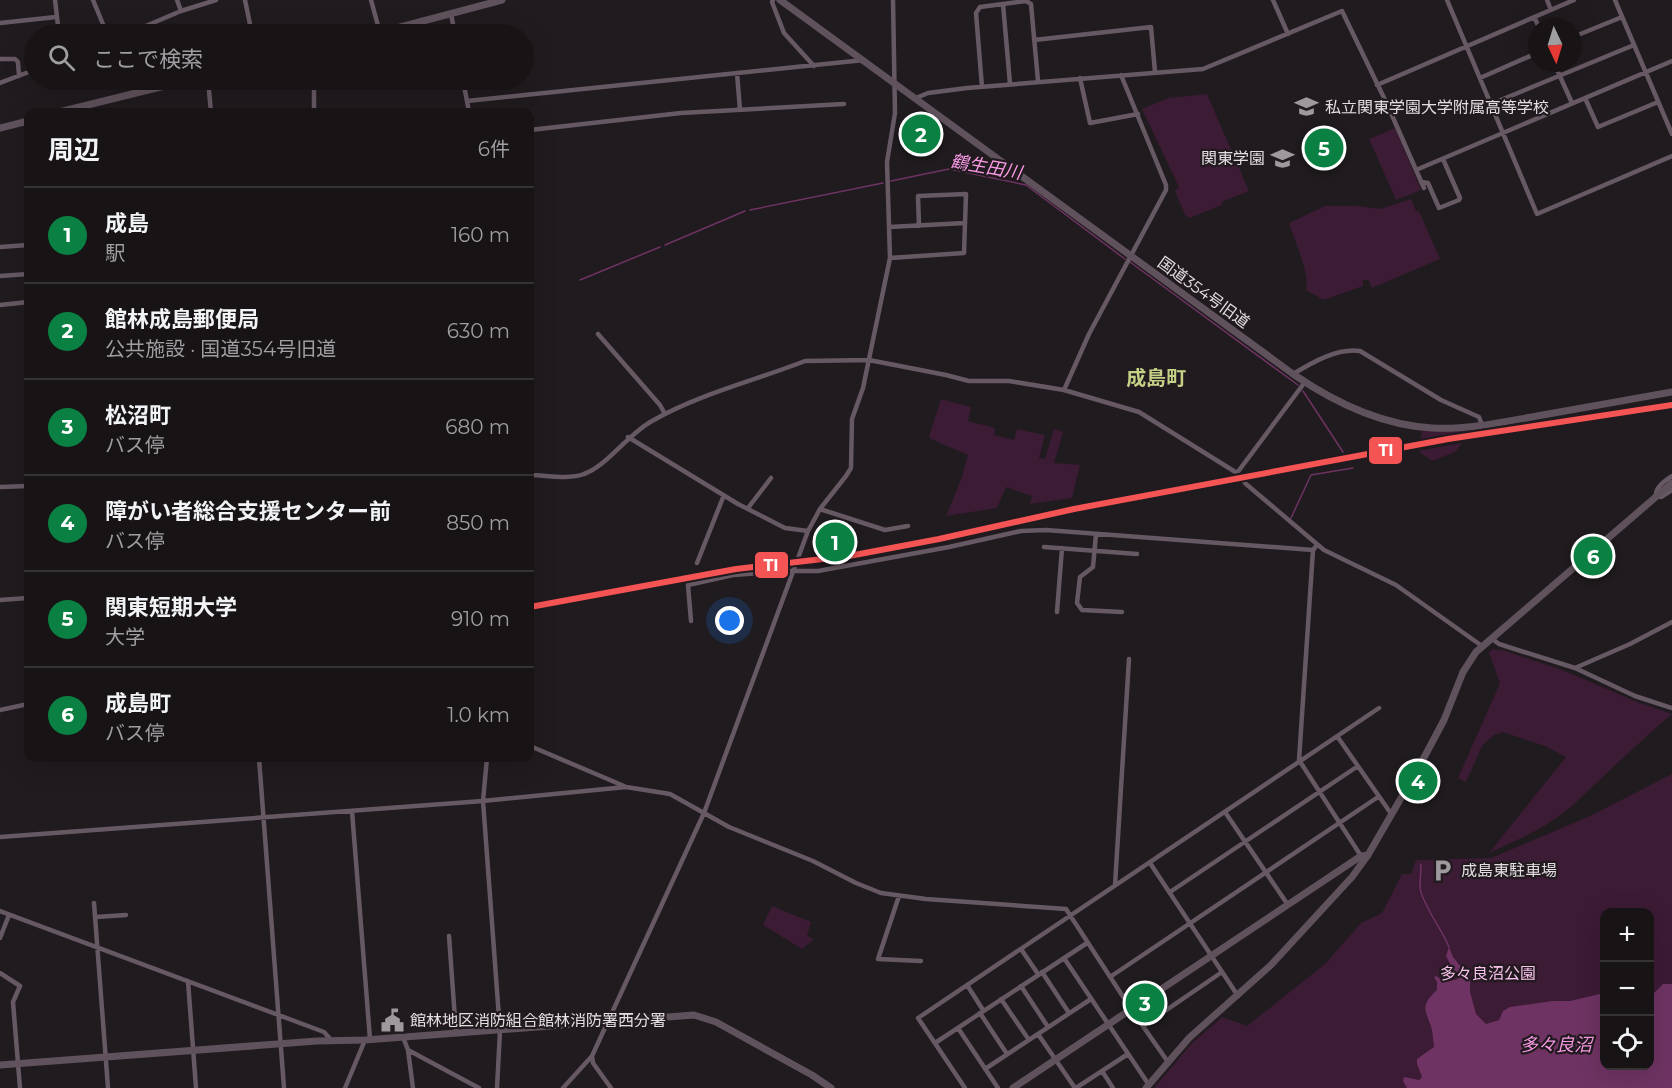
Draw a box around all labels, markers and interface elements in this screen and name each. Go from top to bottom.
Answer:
north arrow [1528,18,1582,72]
search box [24,24,534,90]
icon: search [45,41,78,74]
text: ここで検索 [93,46,203,73]
school or university icon: 私立関東学園大学附属高等学校 [1294,94,1320,120]
place label: 私立関東学園大学附属高等学校 [1325,98,1549,117]
pin: 2 [902,112,940,156]
pin: 5 [1304,126,1344,170]
text: 周辺 [48,134,100,166]
text: 6件 [478,137,510,161]
school or university icon: 関東学園 [1270,145,1296,171]
place label: 関東学園 [1201,149,1265,168]
water label: 鶴生田川 [949,150,1025,184]
text: 成島 [105,210,149,237]
text: 1 [64,223,71,247]
text: 160 m [451,223,510,247]
text: 駅 [105,241,125,265]
street label: 国道354号旧道 [1154,253,1253,332]
text: 館林成島郵便局 [105,306,259,333]
text: 2 [62,319,73,343]
text: 630 m [447,319,510,343]
text: 公共施設 · 国道354号旧道 [105,337,336,361]
district label: 成島町 [1126,366,1186,390]
text: 松沼町 [105,402,171,429]
text: 3 [62,415,73,439]
text: 680 m [445,415,510,439]
text: バス停 [105,433,165,457]
line badge: TI [1368,436,1403,465]
text: TI [1378,441,1394,460]
text: 障がい者総合支援センター前 [105,498,391,525]
text: 4 [61,511,74,535]
text: 850 m [446,511,510,535]
pin: 1 [816,520,854,564]
text: バス停 [105,529,165,553]
pin: 6 [1574,534,1612,578]
line badge: TI [754,551,789,579]
text: TI [763,556,779,575]
text: 関東短期大学 [105,594,237,621]
your location [715,606,744,635]
text: 5 [62,607,73,631]
text: 910 m [451,607,510,631]
text: 大学 [105,625,145,649]
text: 成島町 [105,690,171,717]
text: 6 [61,703,74,727]
text: 1.0 km [447,703,510,727]
text: バス停 [105,721,165,745]
pin: 4 [1398,758,1438,804]
parking icon: 成島東駐車場 [1430,857,1456,883]
place label: 成島東駐車場 [1461,861,1557,880]
map controls [1600,908,1654,1070]
button: + [1600,908,1654,962]
button: − [1600,962,1654,1016]
park label: 多々良沼公園 [1440,964,1536,983]
pin: 3 [1126,980,1164,1026]
public building icon: 館林地区消防組合館林消防署西分署 [379,1007,405,1033]
place label: 館林地区消防組合館林消防署西分署 [410,1011,666,1030]
button: locate [1600,1016,1654,1070]
water label: 多々良沼 [1520,1034,1595,1056]

